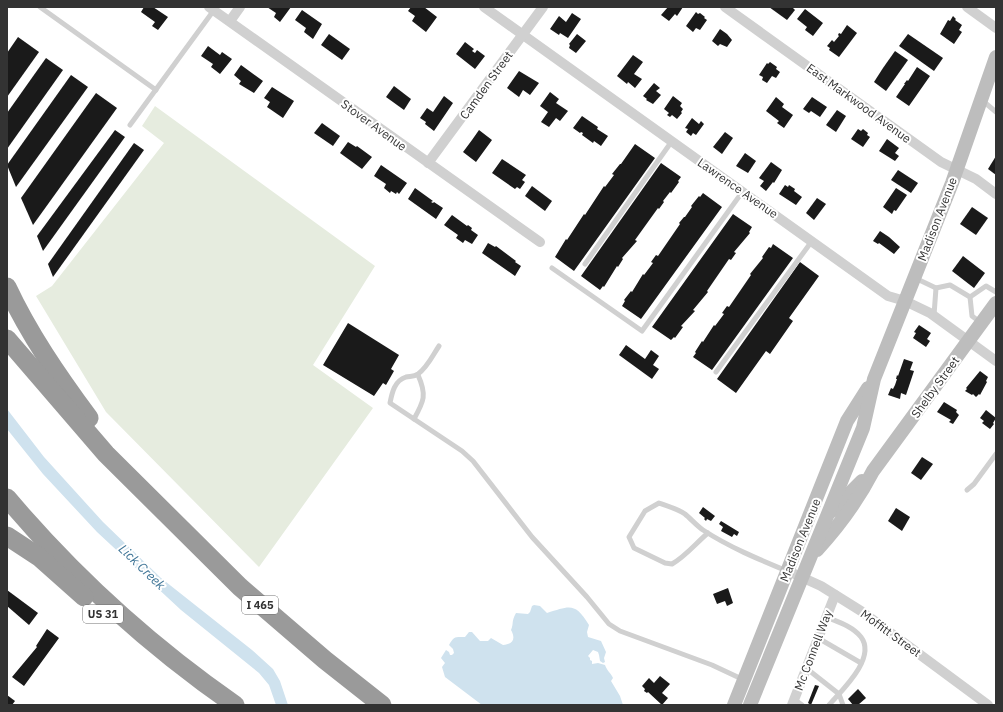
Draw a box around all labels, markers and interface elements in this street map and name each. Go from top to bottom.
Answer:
street label: Camden Street [456,48,516,122]
street label: East Markwood Avenue [804,60,915,146]
street label: Stover Avenue [338,96,410,154]
street label: Lawrence Avenue [695,155,781,222]
street label: Madison Avenue [914,175,960,263]
street label: Shelby Street [908,353,962,421]
street label: Madison Avenue [776,496,824,584]
water label: Lick Creek [115,541,169,594]
road number: I 465 [242,596,278,614]
road number: US 31 [83,605,123,623]
street label: Moffitt Street [858,606,924,660]
street label: Mc Connell Way [791,608,835,692]

